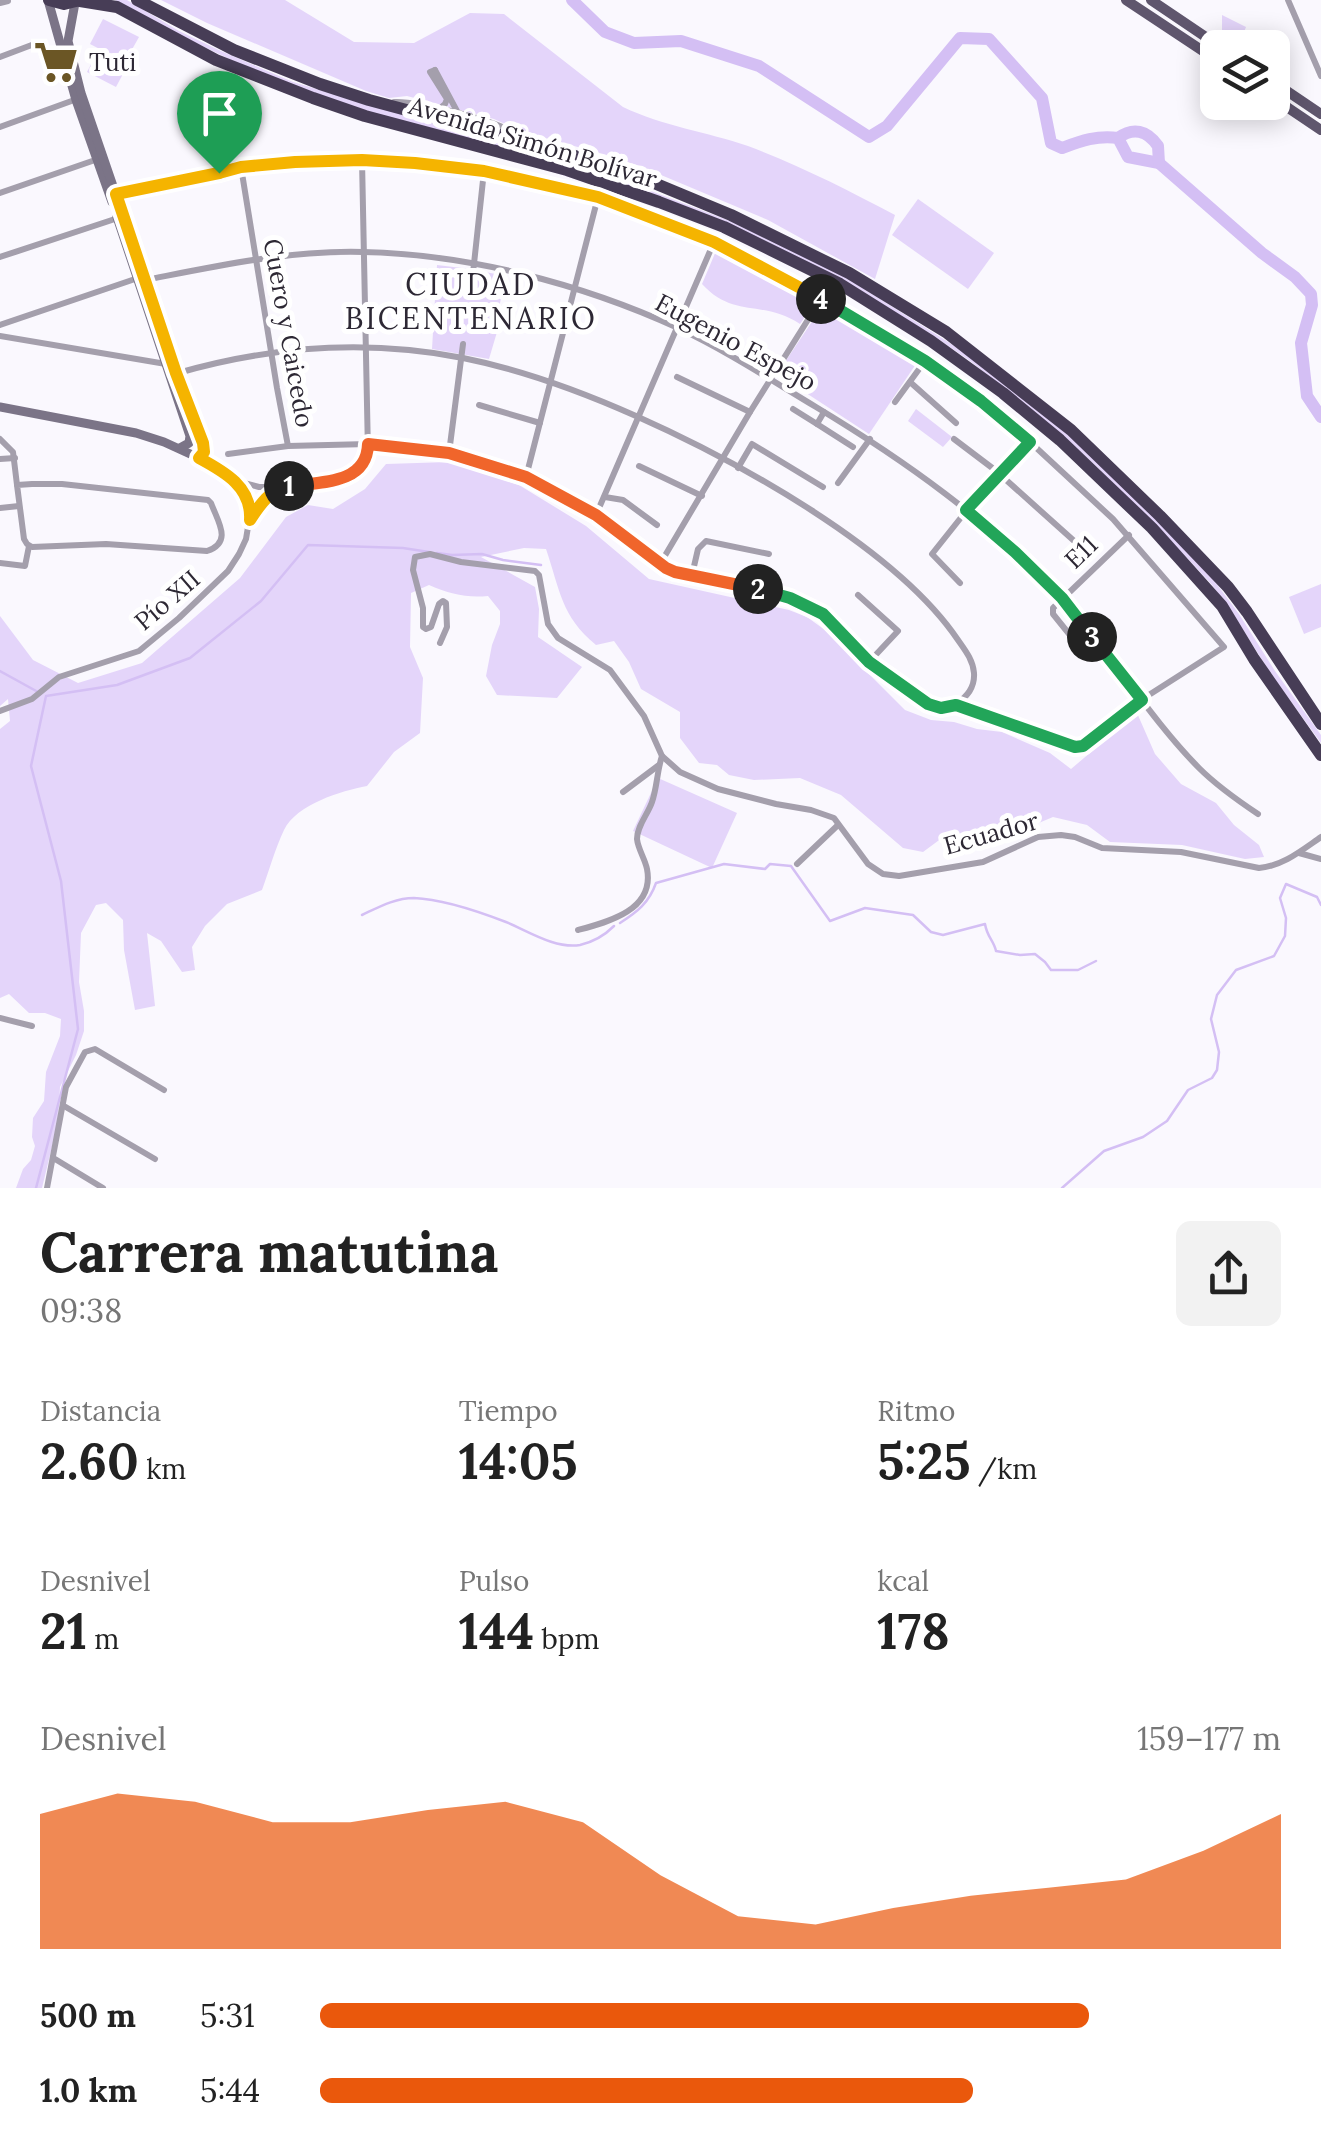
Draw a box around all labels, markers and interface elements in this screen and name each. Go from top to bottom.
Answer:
map controls [1200,30,1290,120]
button: layers [1200,30,1290,120]
supermarket icon: Tuti [32,38,80,86]
place label: Tuti [89,46,136,78]
pin [177,71,262,174]
icon: arrive [192,86,247,141]
street label: Avenida Simón Bolívar [404,89,661,195]
street label: Cuero y Caicedo [257,236,321,430]
district label: CIUDAD BICENTENARIO [345,265,597,337]
pin: 4 [796,274,846,324]
text: 4 [813,281,829,317]
street label: Eugenio Espejo [650,286,822,398]
pin: 1 [264,461,314,511]
text: 1 [283,468,295,504]
street label: E11 [1058,529,1104,575]
street label: Pío XII [128,563,206,637]
pin: 2 [733,564,783,614]
text: 2 [751,571,765,607]
pin: 3 [1067,612,1117,662]
text: 3 [1084,619,1100,655]
street label: Ecuador [940,804,1042,862]
text: Carrera matutina [40,1217,498,1287]
button: share [1176,1221,1281,1326]
text: 09:38 [40,1290,122,1331]
text: Distancia [40,1393,161,1429]
text: Tiempo [459,1393,558,1429]
text: Ritmo [877,1393,955,1429]
text: 2.60 [40,1429,139,1493]
text: 14:05 [459,1429,578,1493]
text: 5:25 [877,1429,970,1493]
text: km [139,1451,186,1487]
text: /km [970,1451,1037,1487]
text: Desnivel [40,1563,151,1599]
text: Pulso [459,1563,529,1599]
text: kcal [877,1563,929,1599]
text: 21 [40,1599,87,1663]
text: 144 [459,1599,534,1663]
text: 178 [877,1599,950,1663]
text: m [87,1621,119,1657]
text: bpm [534,1621,600,1657]
text: Desnivel [40,1718,166,1759]
text: 159–177 m [1137,1718,1281,1759]
text: 500 m [40,1995,136,2036]
text: 5:31 [200,1995,255,2036]
text: 1.0 km [40,2070,137,2111]
text: 5:44 [200,2070,260,2111]

